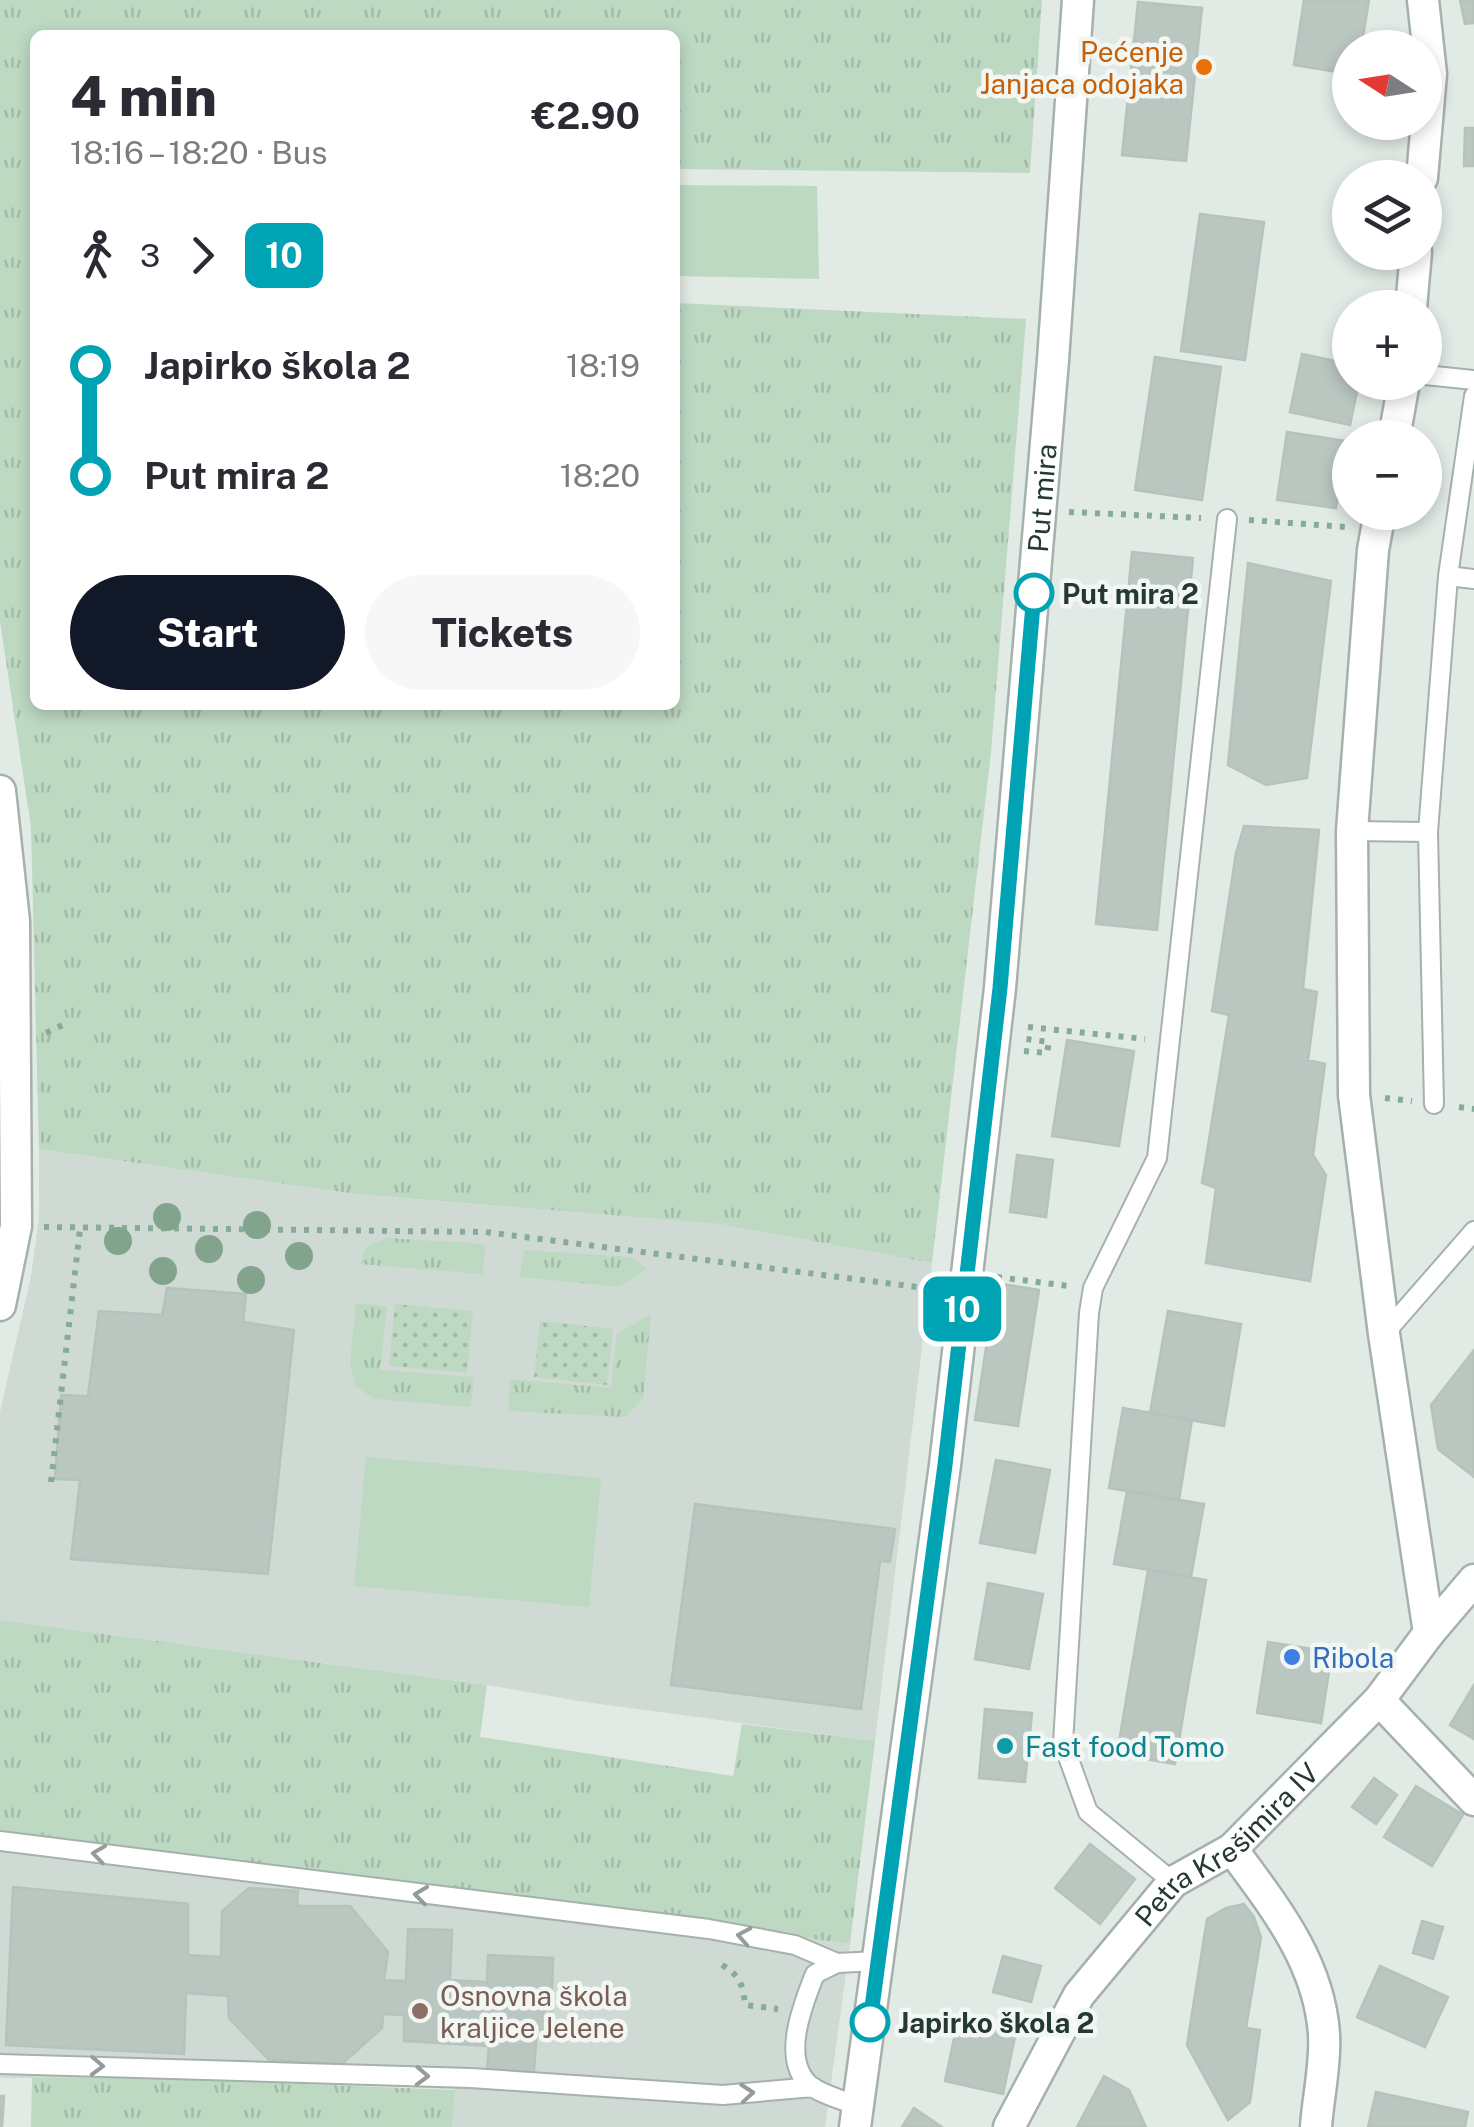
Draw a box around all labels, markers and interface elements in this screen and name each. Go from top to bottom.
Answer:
north arrow [1332,30,1442,140]
map controls [1332,30,1442,530]
place label: Pećenje Janjaca odojaka [980,35,1184,100]
marker: Pećenje Janjaca odojaka [1193,56,1215,78]
text: 4 min [70,64,217,128]
text: €2.90 [531,93,640,138]
text: 18:16 – 18:20 · Bus [70,134,328,171]
button: layers [1332,160,1442,270]
icon: walk [70,228,125,283]
icon: forward [175,228,230,283]
text: 10 [265,235,303,276]
text: 3 [140,237,160,274]
button: + [1332,290,1442,400]
text: Japirko škola 2 [144,343,411,388]
text: 18:19 [566,347,640,384]
button: − [1332,420,1442,530]
street label: Put mira [1020,442,1062,554]
text: Put mira 2 [144,453,330,498]
text: 18:20 [560,457,640,494]
marker: Put mira 2 [1015,574,1053,612]
button: Start [70,575,345,690]
button: Tickets [365,575,640,690]
place label: Put mira 2 [1062,577,1199,610]
line badge: 10 [917,1276,1007,1342]
text: 10 [943,1289,981,1330]
place label: Ribola [1312,1641,1394,1674]
marker: Ribola [1281,1646,1303,1668]
place label: Fast food Tomo [1025,1730,1225,1763]
marker: Fast food Tomo [994,1735,1016,1757]
street label: Petra Krešimira IV [1127,1755,1325,1932]
one-way arrow [90,1844,106,1865]
one-way arrow [413,1885,429,1906]
one-way arrow [735,1926,752,1947]
place label: Osnovna škola kraljice Jelene [440,1979,628,2044]
marker: Osnovna škola kraljice Jelene [409,2000,431,2022]
marker: Japirko škola 2 [851,2003,889,2041]
place label: Japirko škola 2 [898,2006,1094,2039]
one-way arrow [90,2056,106,2077]
one-way arrow [415,2066,431,2087]
one-way arrow [739,2083,755,2104]

